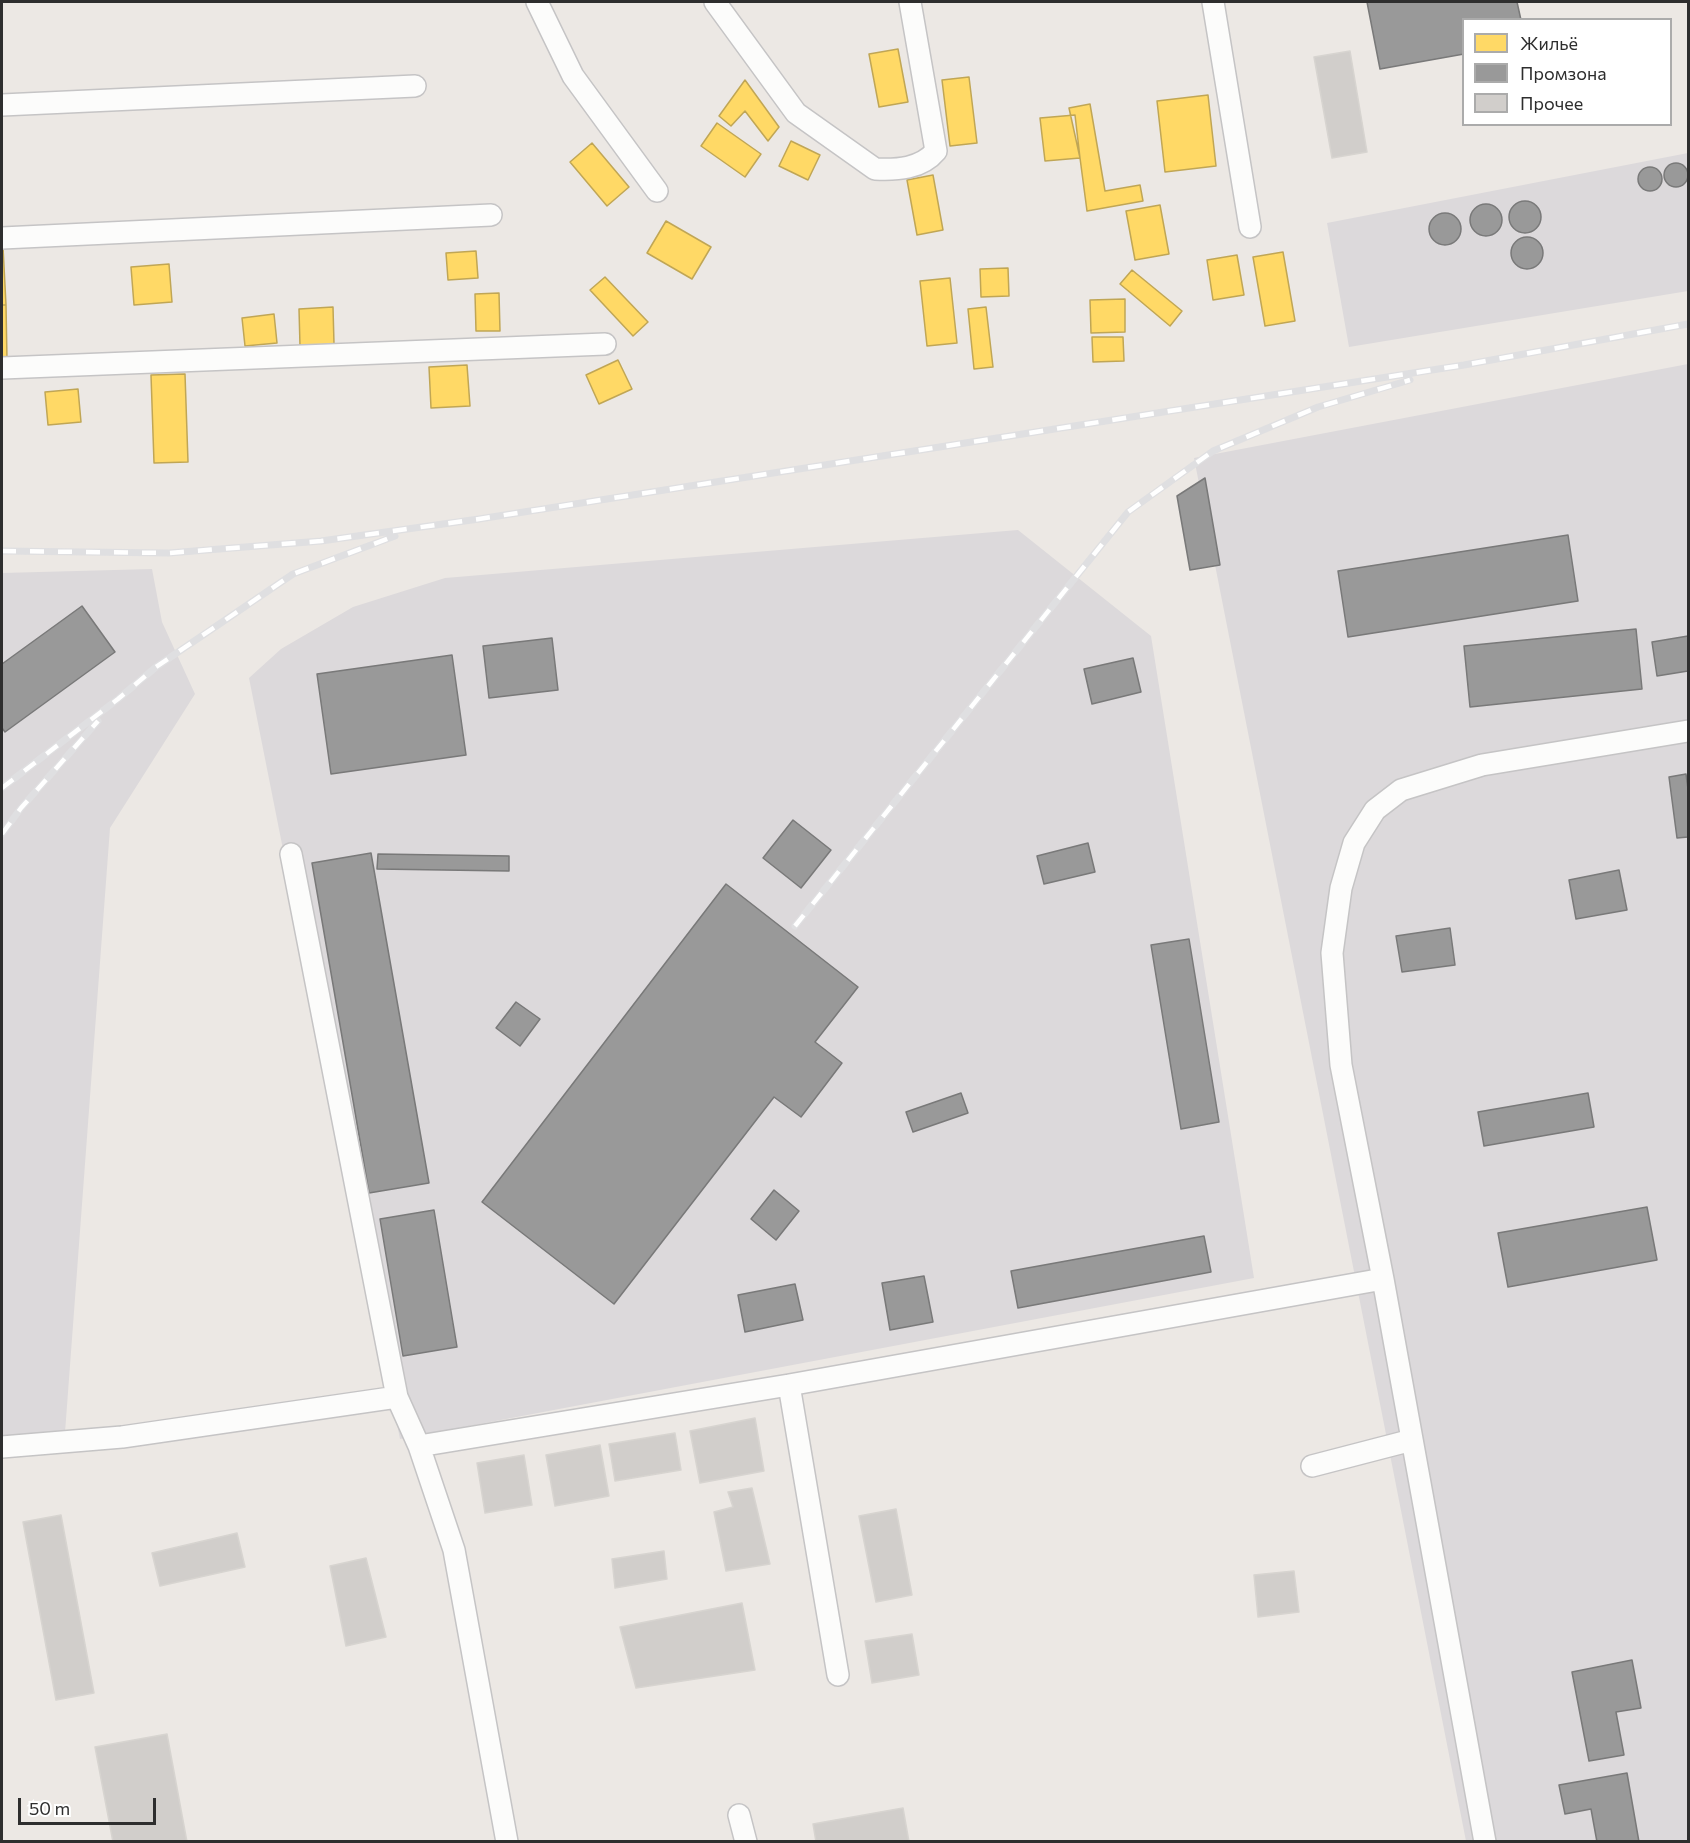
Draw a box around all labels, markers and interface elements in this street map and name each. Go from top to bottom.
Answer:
legend [1462,18,1672,126]
text: Жильё [1520,32,1578,54]
text: Промзона [1520,62,1607,84]
text: Прочее [1520,92,1583,114]
scale bar [21,1786,159,1824]
text: 50 m [29,1797,70,1819]

